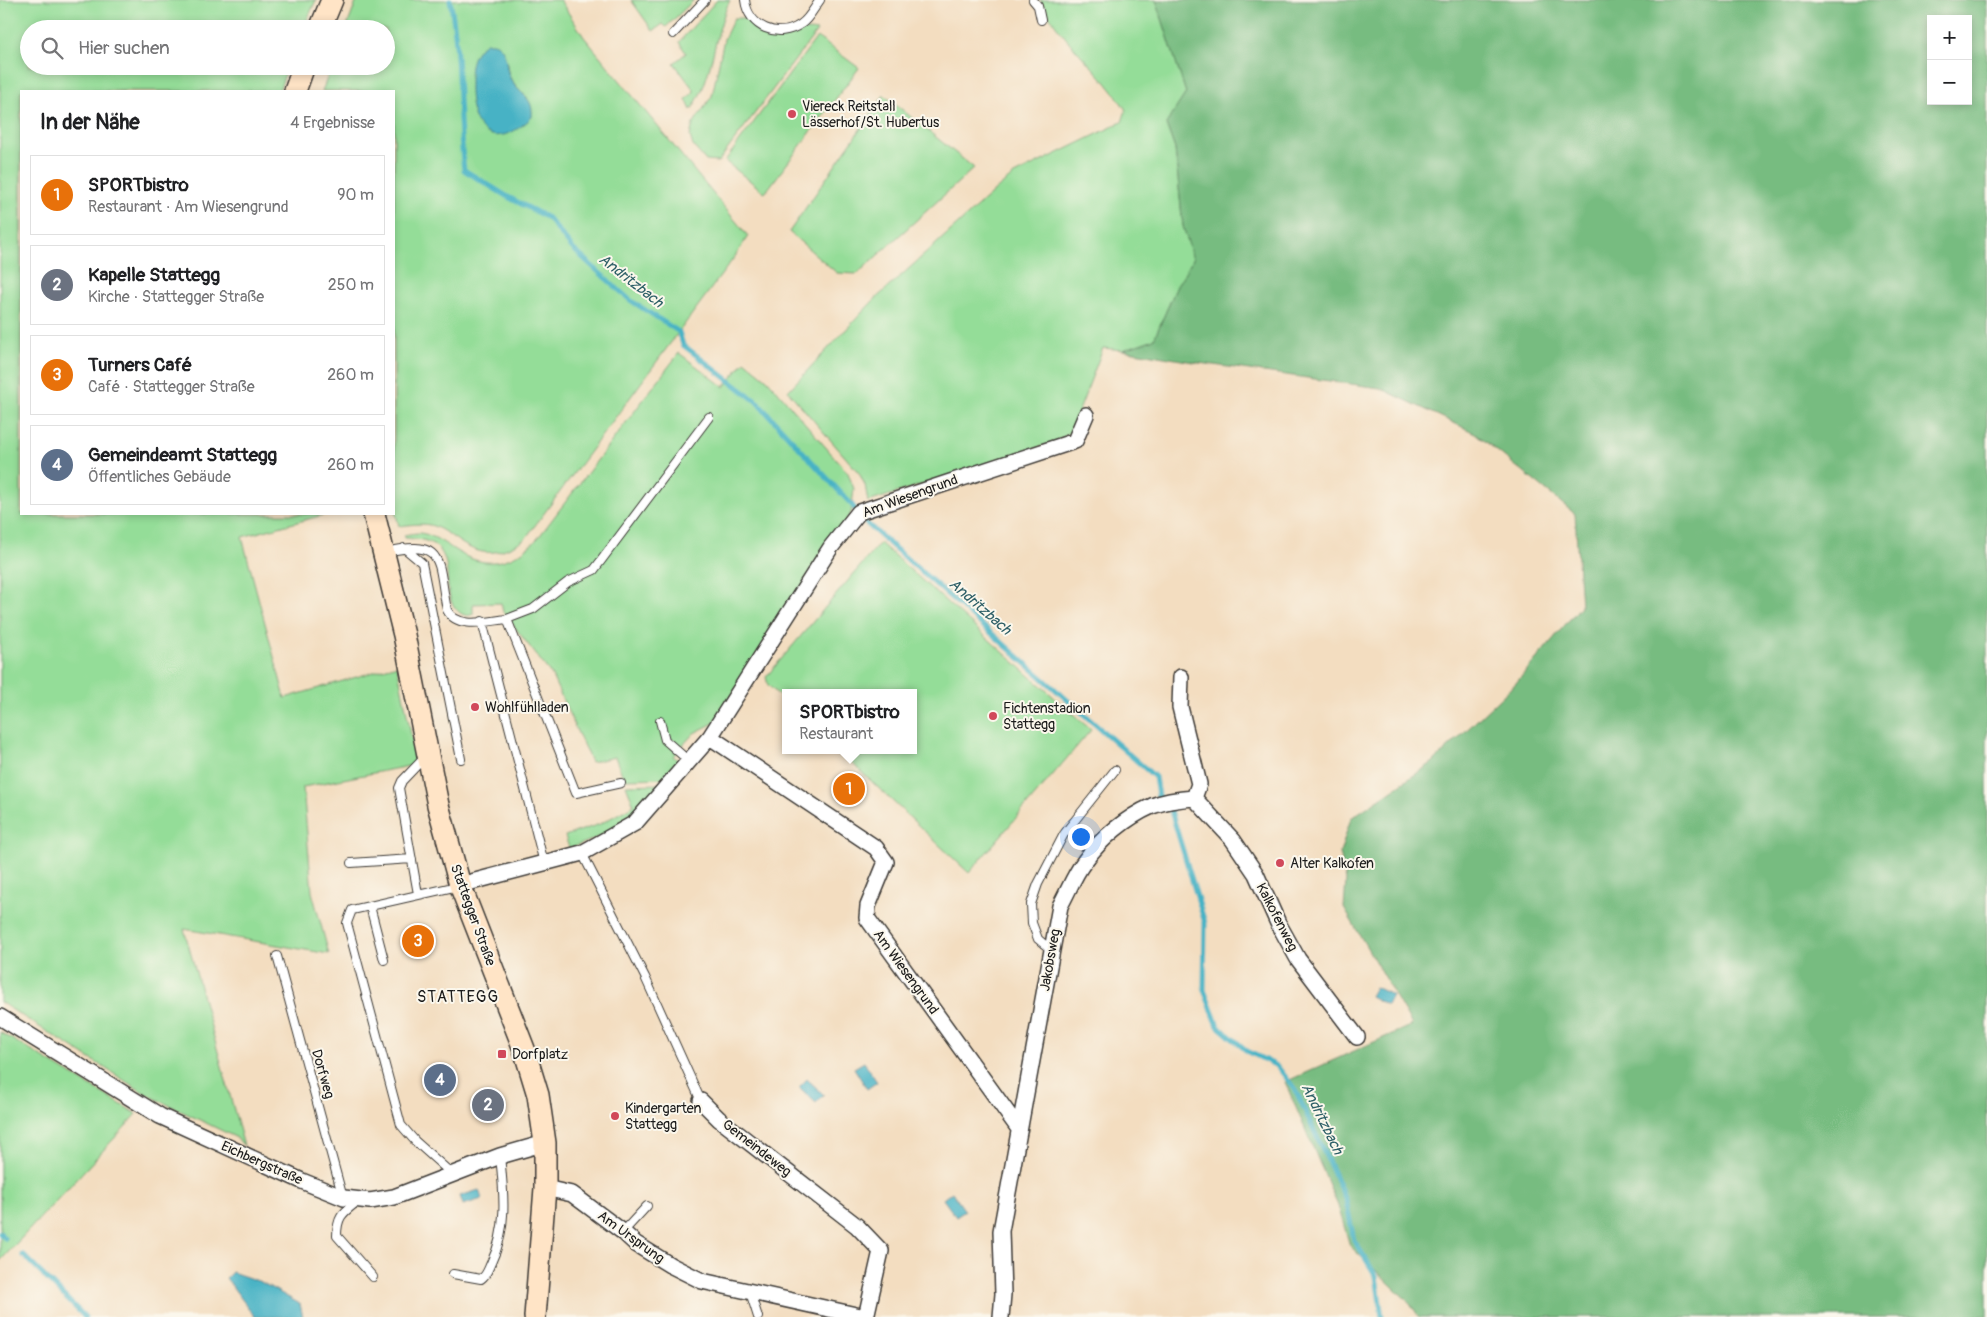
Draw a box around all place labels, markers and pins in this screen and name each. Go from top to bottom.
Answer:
place label: Viereck Reitstall Lässerhof/St. Hubertus [802,98,940,131]
marker: Viereck Reitstall Lässerhof/St. Hubertus [786,108,798,120]
place label: Wohlfühlladen [485,699,569,716]
place label: Fichtenstadion Stattegg [1003,700,1091,733]
marker: Wohlfühlladen [469,701,481,713]
marker: Fichtenstadion Stattegg [987,710,999,722]
pin: 1 [833,770,865,808]
place label: Alter Kalkofen [1290,855,1374,872]
marker: Alter Kalkofen [1274,857,1286,869]
pin: 3 [402,922,434,960]
place label: Dorfplatz [512,1046,568,1063]
marker: Dorfplatz [496,1048,508,1060]
pin: 4 [424,1061,456,1099]
pin: 2 [472,1086,504,1124]
place label: Kindergarten Stattegg [625,1100,701,1133]
marker: Kindergarten Stattegg [609,1110,621,1122]

